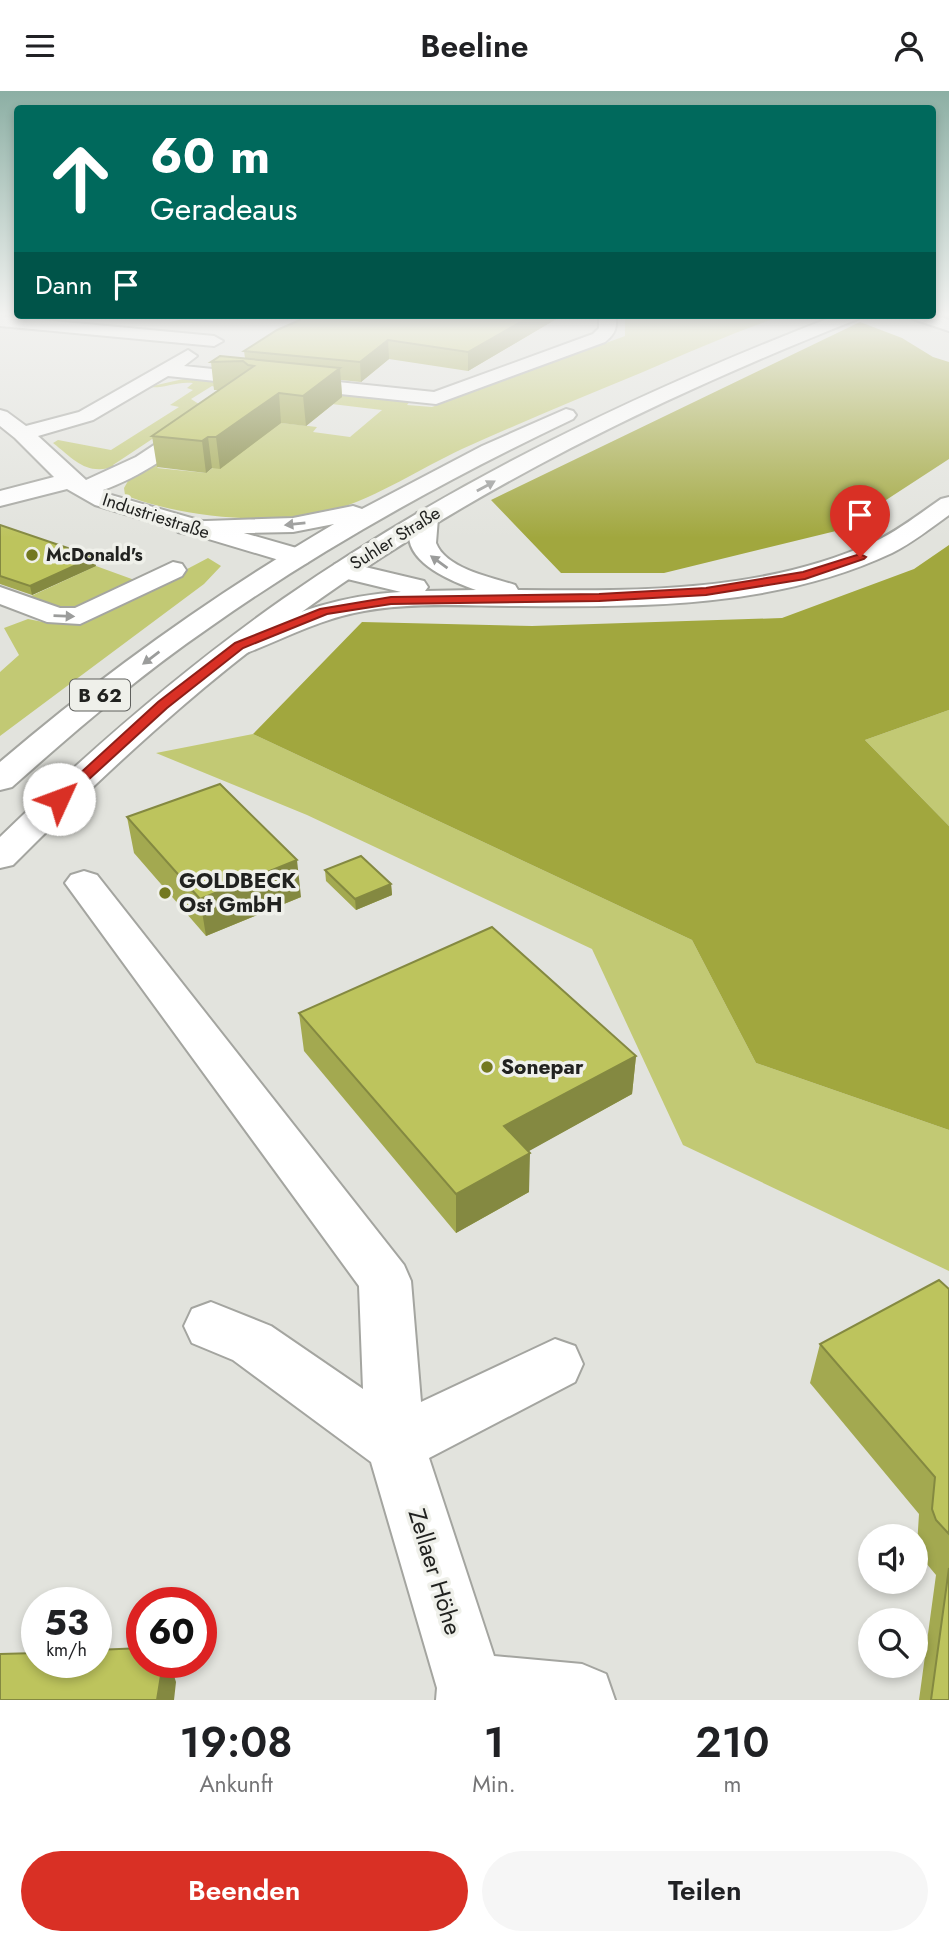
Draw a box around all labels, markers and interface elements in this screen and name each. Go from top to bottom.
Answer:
text: Beeline [420,23,529,69]
icon: menu [21,27,59,65]
icon: person [890,27,928,65]
text: 60 m [150,121,270,191]
icon: ahead [35,133,126,224]
text: Geradeaus [150,186,297,232]
text: Dann [35,266,93,304]
icon: arrive [107,266,145,304]
one-way arrow [476,480,496,492]
pin [830,485,890,557]
street label: Industriestraße [99,486,213,546]
icon: arrive [841,496,879,534]
street label: Suhler Straße [345,500,445,576]
one-way arrow [284,519,306,530]
place label: McDonald's [46,542,143,568]
marker: McDonald's [24,547,40,563]
one-way arrow [430,555,448,569]
one-way arrow [54,610,76,621]
one-way arrow [142,651,160,665]
road number: B 62 [70,680,130,711]
position arrow [22,762,96,836]
place label: GOLDBECK Ost GmbH [179,866,296,920]
marker: GOLDBECK Ost GmbH [157,885,173,901]
place label: Sonepar [501,1052,584,1082]
marker: Sonepar [479,1059,495,1075]
street label: Zellaer Höhe [400,1504,471,1639]
map controls [858,1524,928,1678]
button: sound [858,1524,928,1594]
speed limit sign: 60 [126,1587,217,1678]
text: 53 [44,1598,89,1648]
button: search [858,1608,928,1678]
text: km/h [46,1637,87,1663]
text: 19:08 [180,1712,293,1773]
text: 1 [484,1712,504,1773]
text: 210 [695,1712,769,1773]
text: Ankunft [199,1767,273,1801]
text: Min. [472,1767,516,1801]
text: m [723,1767,741,1801]
button: Beenden [21,1851,468,1931]
button: Teilen [482,1851,928,1931]

